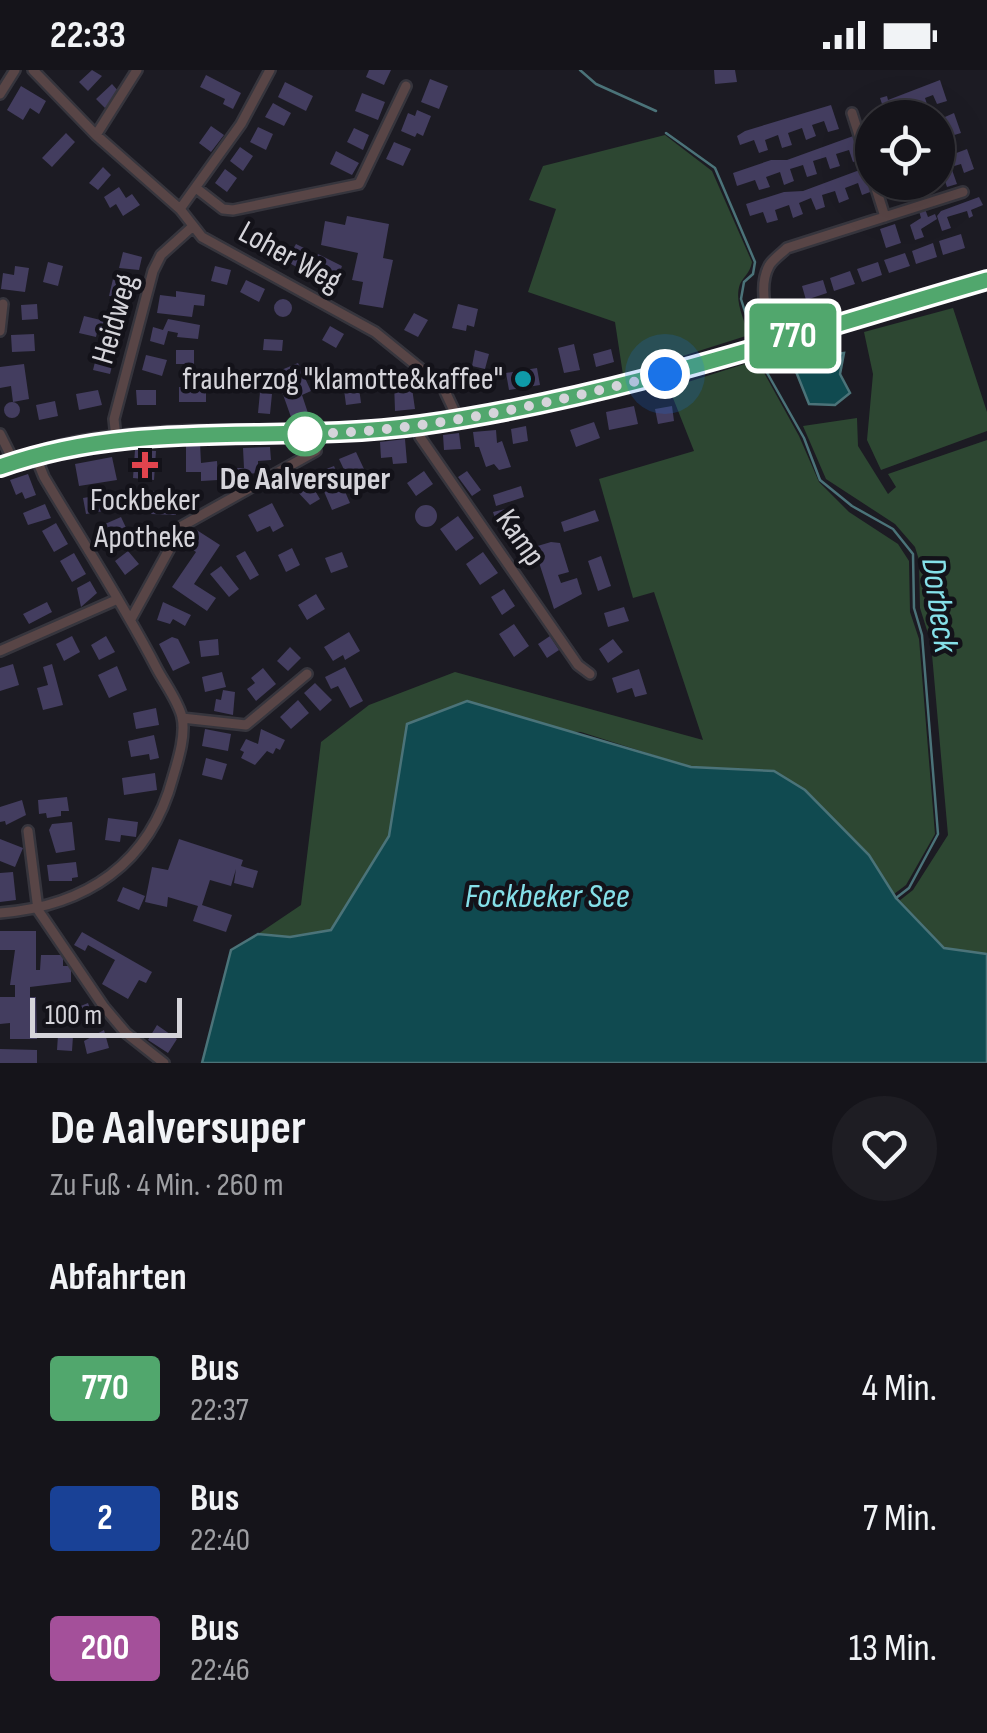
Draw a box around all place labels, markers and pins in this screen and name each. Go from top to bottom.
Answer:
place label: frauherzog "klamotte&kaffee" [182,360,503,399]
marker: frauherzog "klamotte&kaffee" [512,368,534,390]
marker: De Aalversuper [284,413,326,455]
marker: Fockbeker Apotheke [134,454,156,476]
place label: De Aalversuper [220,460,390,499]
place label: Fockbeker Apotheke [90,481,200,557]

